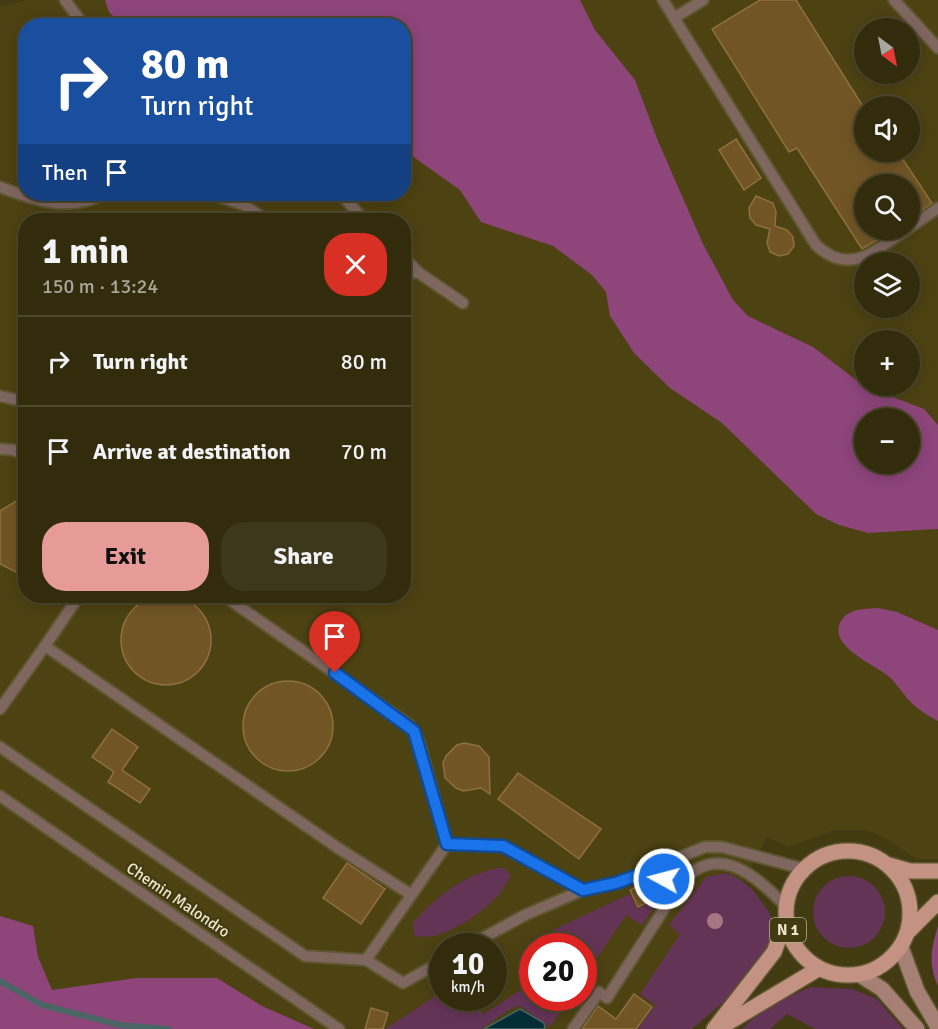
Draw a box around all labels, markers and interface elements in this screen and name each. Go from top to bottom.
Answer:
north arrow [854,18,920,84]
map controls [854,18,920,474]
text: 80 m [141,39,230,90]
icon: right [42,42,120,120]
text: Turn right [141,90,254,123]
button: sound [854,96,920,162]
icon: arrive [100,156,133,189]
text: Then [42,159,88,186]
button: search [854,174,920,240]
text: 1 min [42,229,129,274]
button: close [324,233,387,296]
button: layers [854,252,920,318]
text: 150 m · 13:24 [42,274,158,299]
button: + [854,330,920,396]
icon: right [42,345,75,378]
text: Turn right [93,348,188,375]
text: 80 m [341,348,387,375]
button: − [854,408,920,474]
icon: arrive [42,435,75,468]
text: Arrive at destination [93,438,290,465]
text: 70 m [341,438,387,465]
button: Exit [42,522,209,591]
button: Share [221,522,387,591]
pin [309,611,360,673]
icon: arrive [318,620,351,653]
position arrow [632,847,696,911]
street label: Chemin Malondro [122,858,234,942]
road number: N 1 [770,918,806,942]
speed limit sign: 20 [519,933,597,1011]
text: 10 [452,946,484,983]
text: km/h [451,978,485,996]

